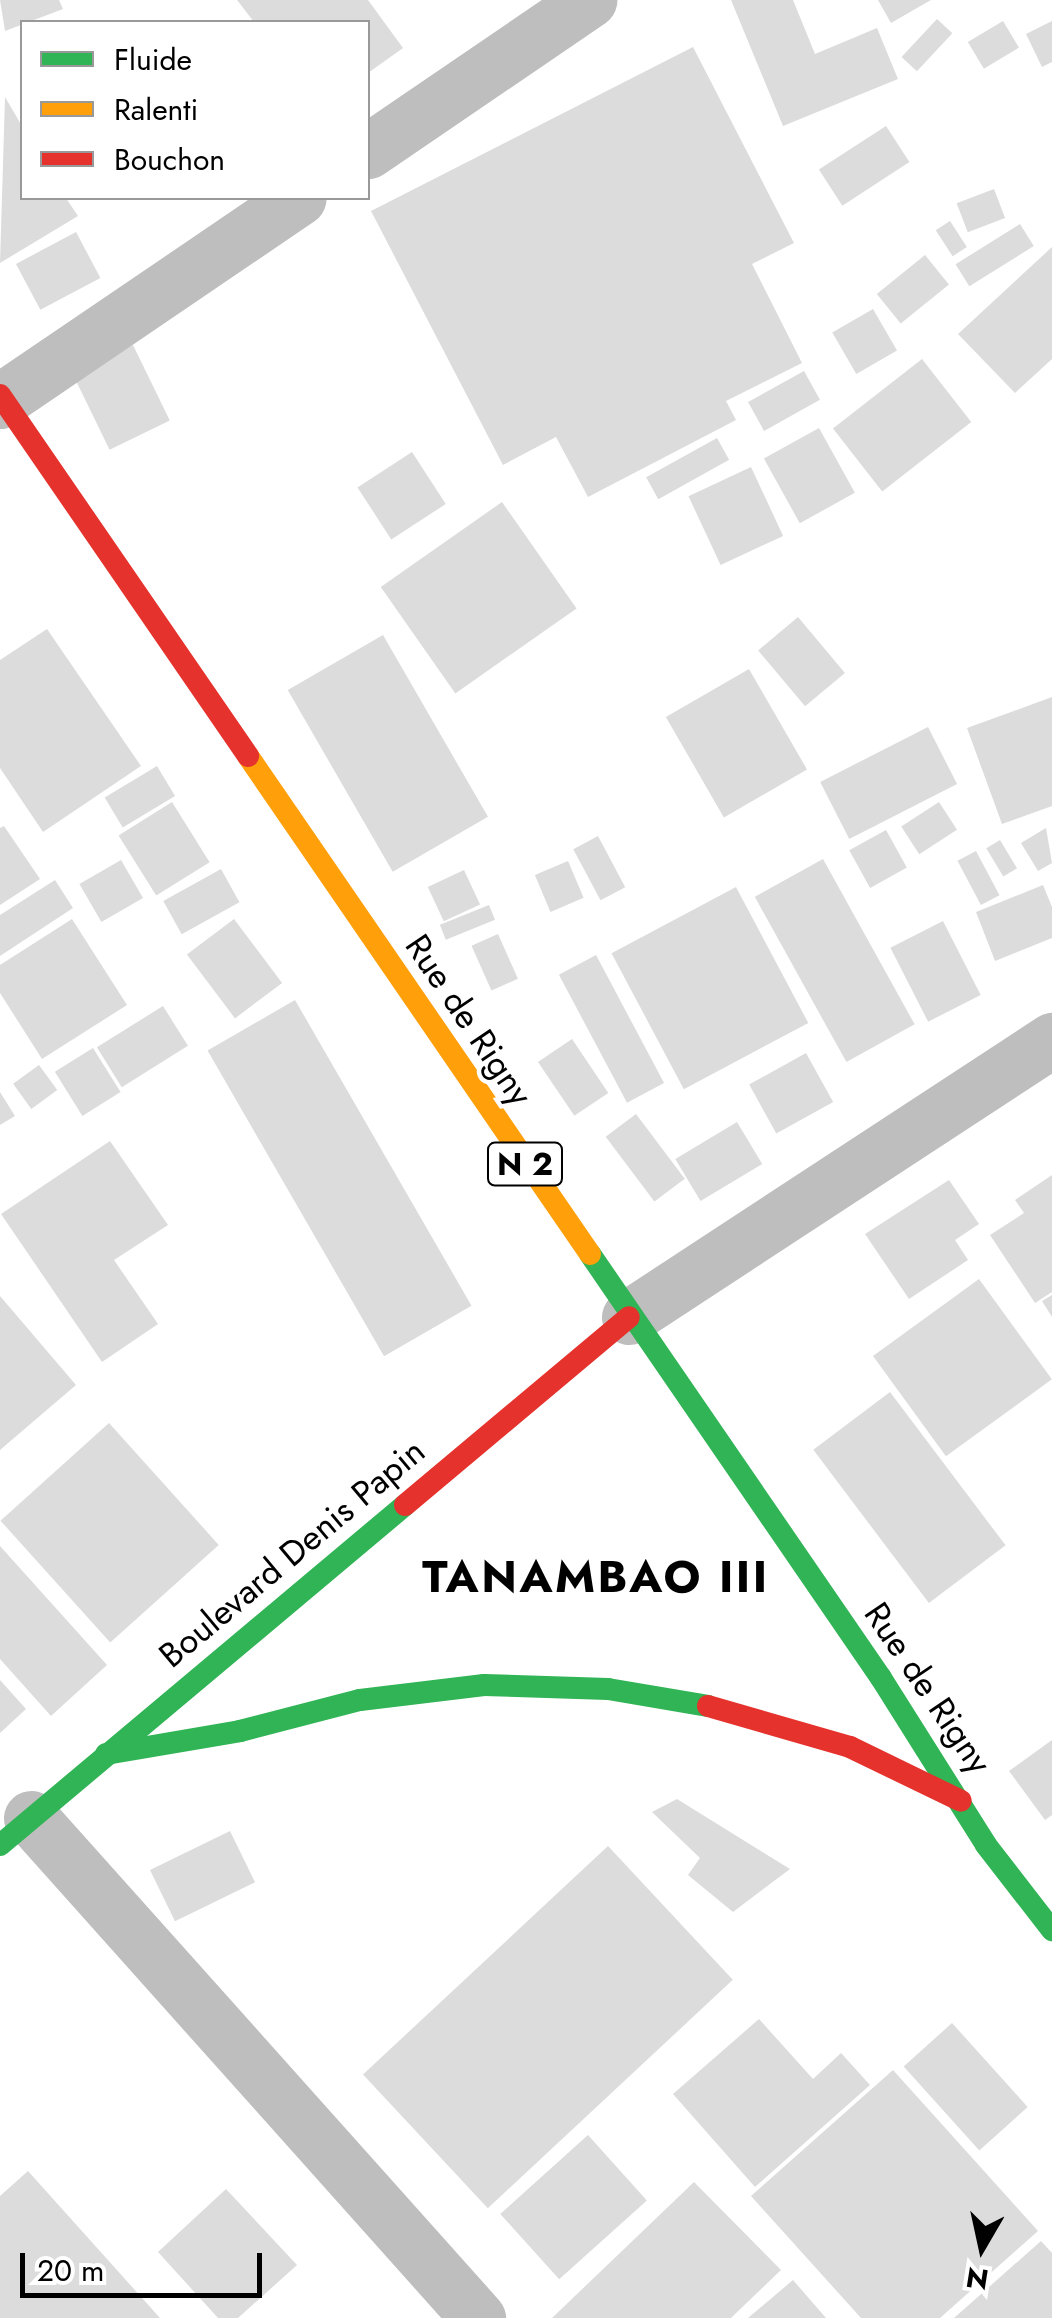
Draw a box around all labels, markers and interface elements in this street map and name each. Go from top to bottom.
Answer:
legend [20,20,370,200]
text: Fluide [114,38,192,81]
text: Ralenti [114,88,198,131]
text: Bouchon [114,138,225,181]
street label: Rue de Rigny [396,927,542,1113]
road number: N 2 [485,1137,565,1191]
street label: Boulevard Denis Papin [151,1430,433,1676]
district label: TANAMBAO III [422,1550,770,1604]
street label: Rue de Rigny [855,1595,1001,1781]
north arrow [932,2198,1032,2298]
scale bar [25,2233,268,2295]
text: 20 m [37,2249,104,2292]
text: N [963,2256,991,2300]

